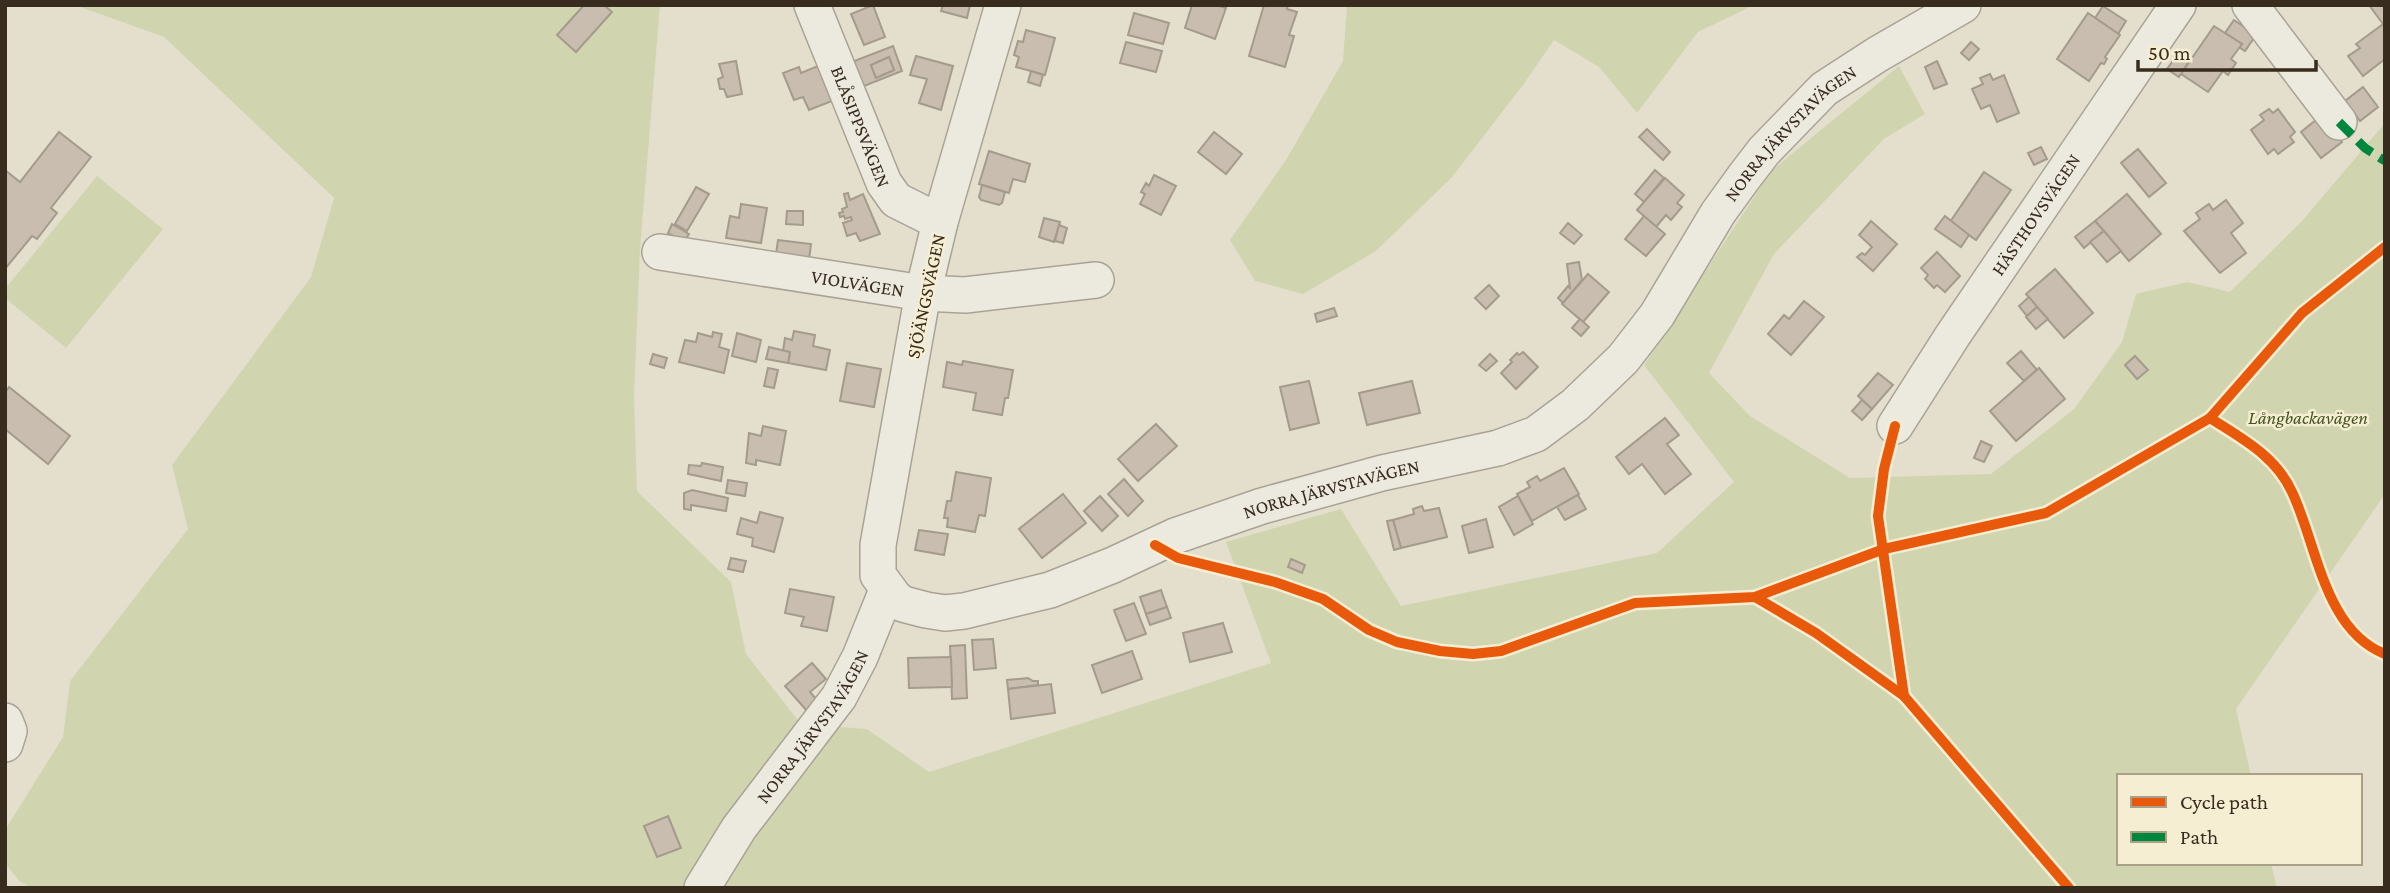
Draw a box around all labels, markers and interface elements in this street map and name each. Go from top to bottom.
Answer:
scale bar [2138,28,2316,72]
text: 50 m [2148,41,2191,65]
street label: NORRA JÄRVSTAVÄGEN [1720,61,1860,205]
street label: BLÅSIPPSVÄGEN [827,63,895,190]
street label: HÄSTHOVSVÄGEN [1987,150,2084,279]
street label: SJÖÄNGSVÄGEN [902,232,949,360]
street label: VIOLVÄGEN [810,266,905,301]
park label: Långbackavägen [2248,407,2368,428]
street label: NORRA JÄRVSTAVÄGEN [1240,455,1422,523]
street label: NORRA JÄRVSTAVÄGEN [752,647,873,807]
legend [2117,774,2362,865]
text: Cycle path [2180,790,2268,814]
text: Path [2180,825,2218,849]

